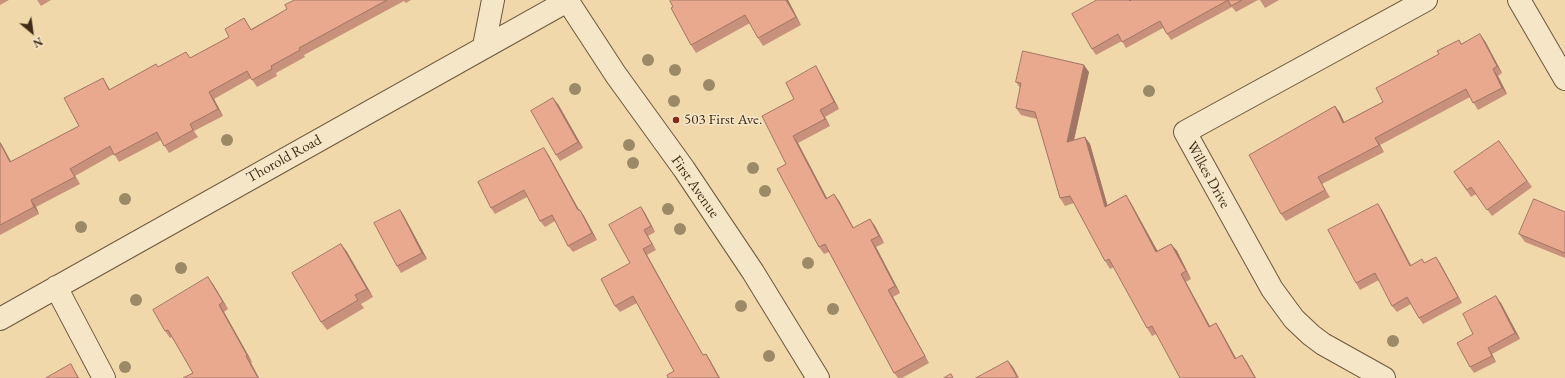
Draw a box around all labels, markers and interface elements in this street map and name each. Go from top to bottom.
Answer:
north arrow [12,12,52,52]
text: N [31,34,45,51]
place label: 503 First Ave. [684,111,762,129]
marker: 503 First Ave. [671,115,681,125]
street label: Thorold Road [243,131,325,187]
street label: Wilkes Drive [1182,139,1234,211]
street label: First Avenue [667,152,723,222]

